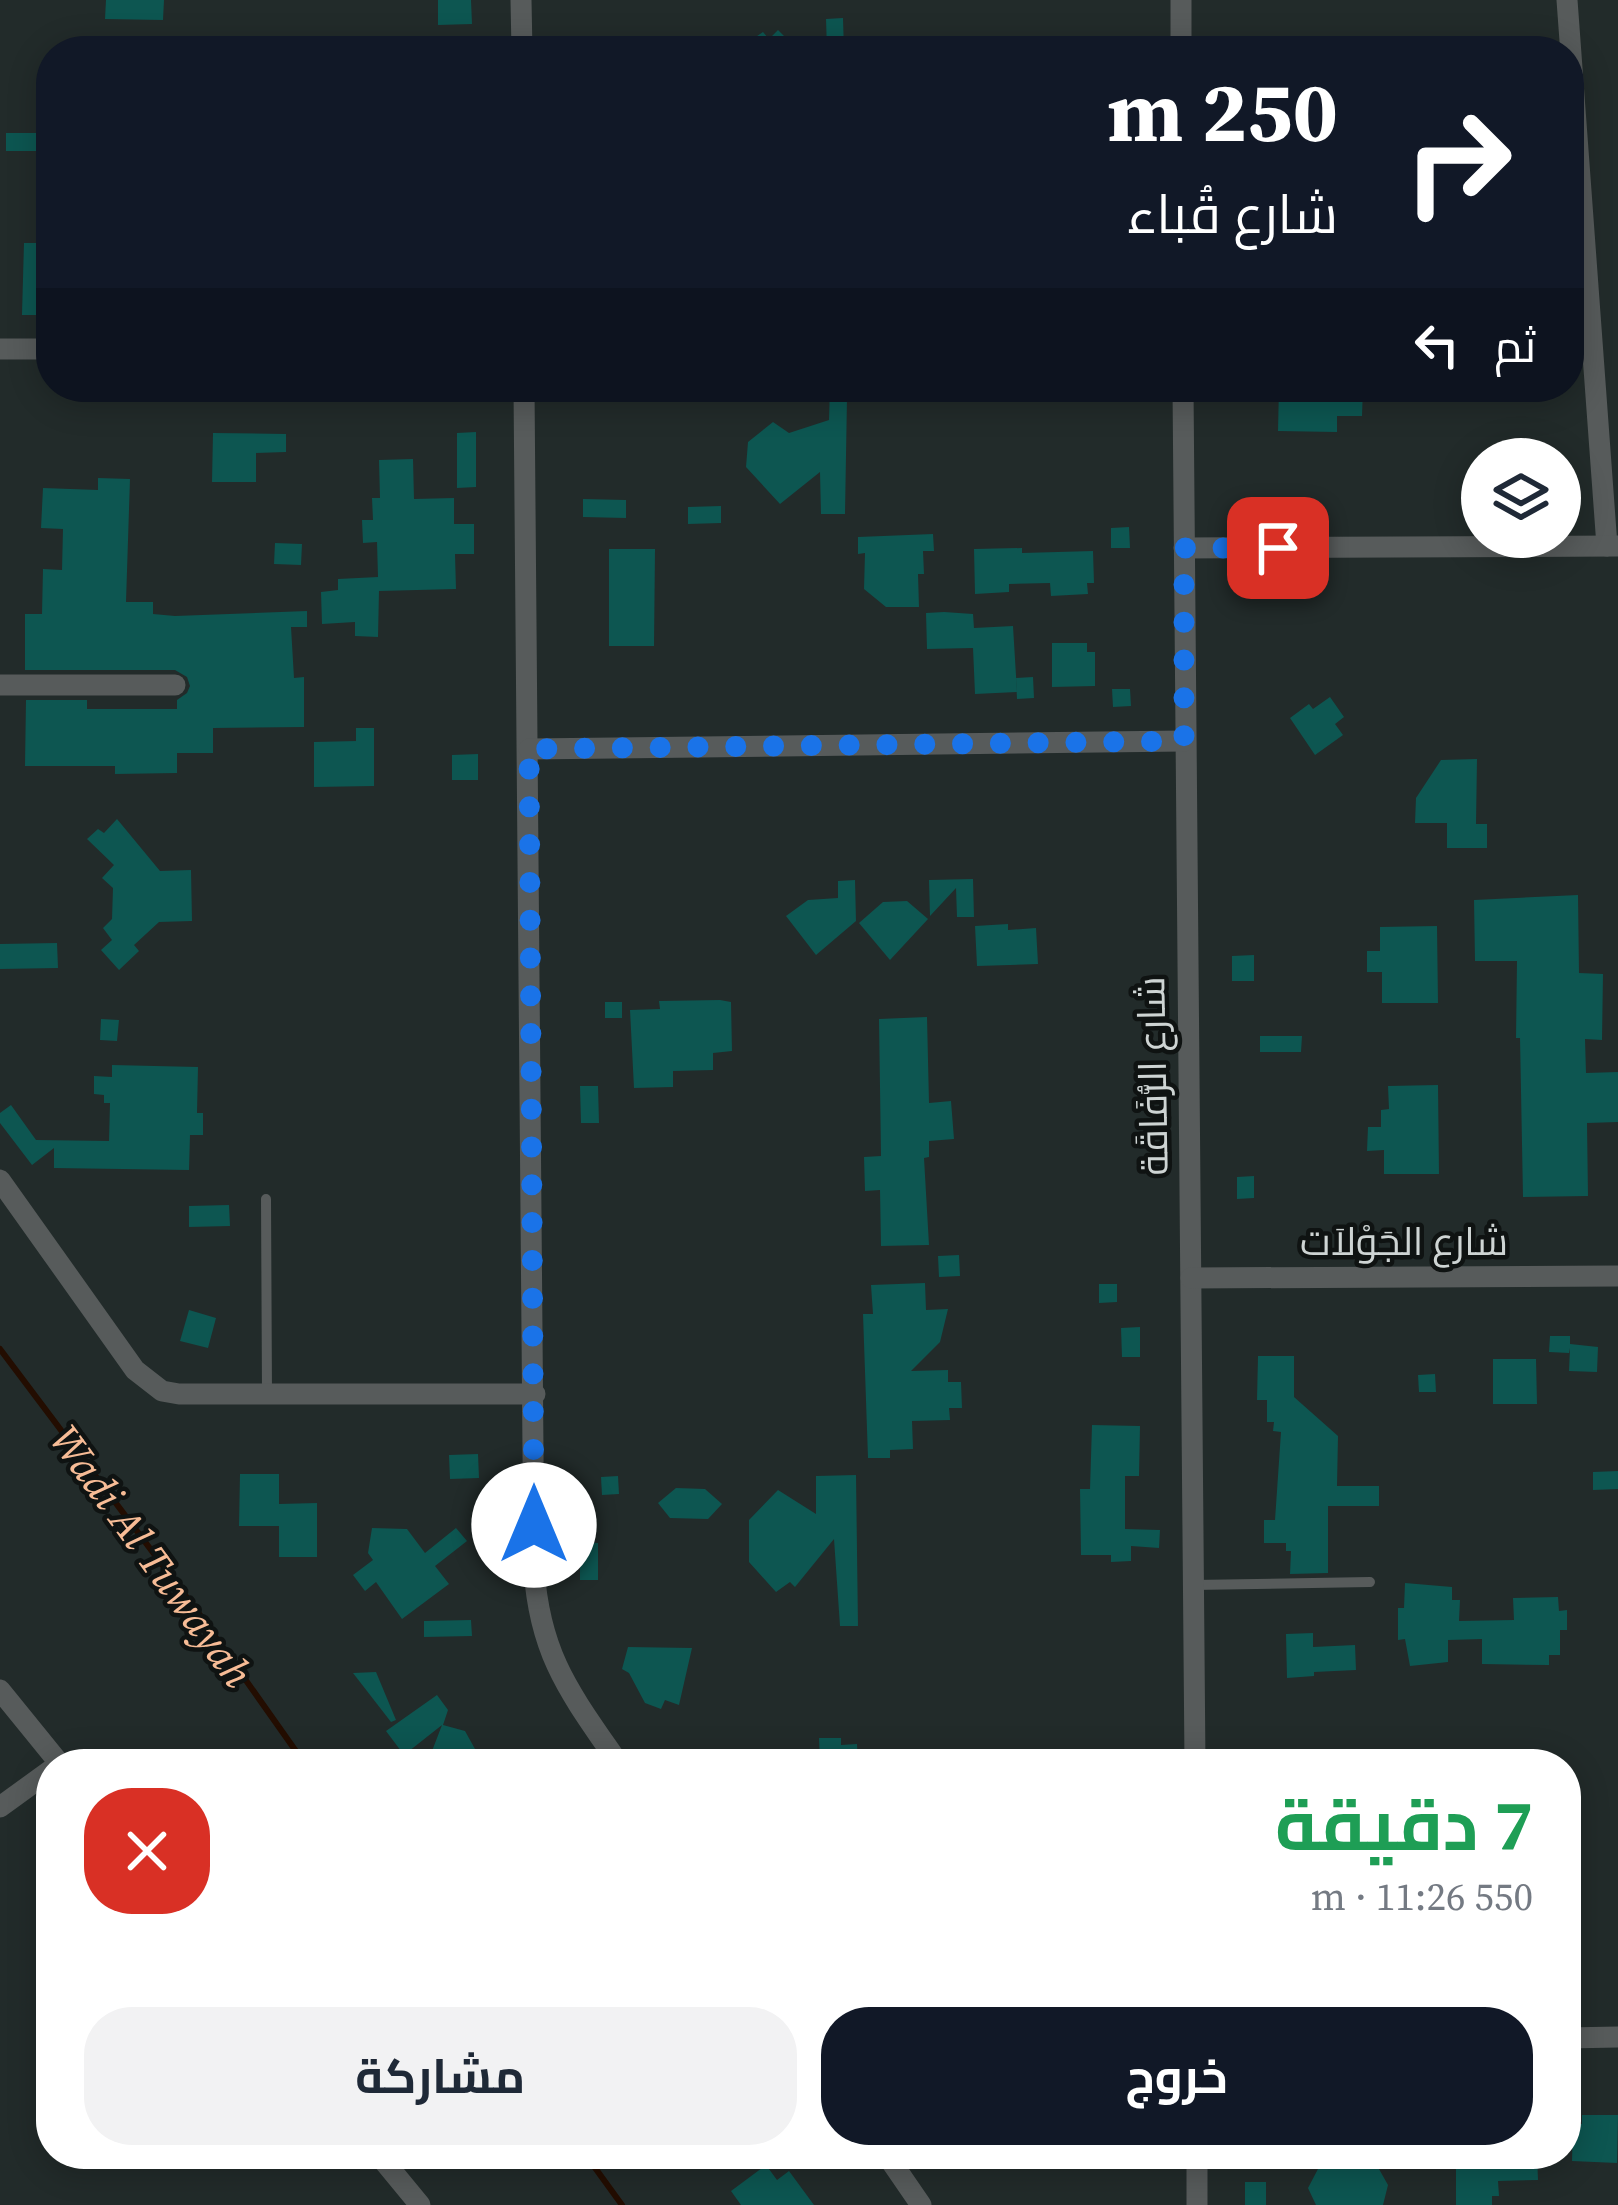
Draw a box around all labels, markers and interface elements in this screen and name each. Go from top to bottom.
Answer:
text: 250 m [1107,54,1338,169]
icon: right [1380,84,1536,240]
text: شارع قُباء [1127,177,1338,251]
icon: left [1404,312,1470,378]
text: ثم [1494,315,1536,377]
map controls [1461,438,1581,558]
button: layers [1461,438,1581,558]
pin [1227,497,1329,599]
icon: arrive [1245,515,1311,581]
street label: شارع الرُّفَاقَة [1124,976,1181,1176]
street label: شارع الجَوْلاَت [1300,1215,1508,1268]
water label: Wadi Al Tuwayah [37,1413,267,1699]
position arrow [471,1462,597,1588]
text: 7 دقيقة [1275,1775,1533,1874]
button: close [84,1788,210,1914]
text: 550 m · 11:26 [1311,1870,1533,1923]
button: مشاركة [84,2007,797,2145]
button: خروج [821,2007,1533,2145]

